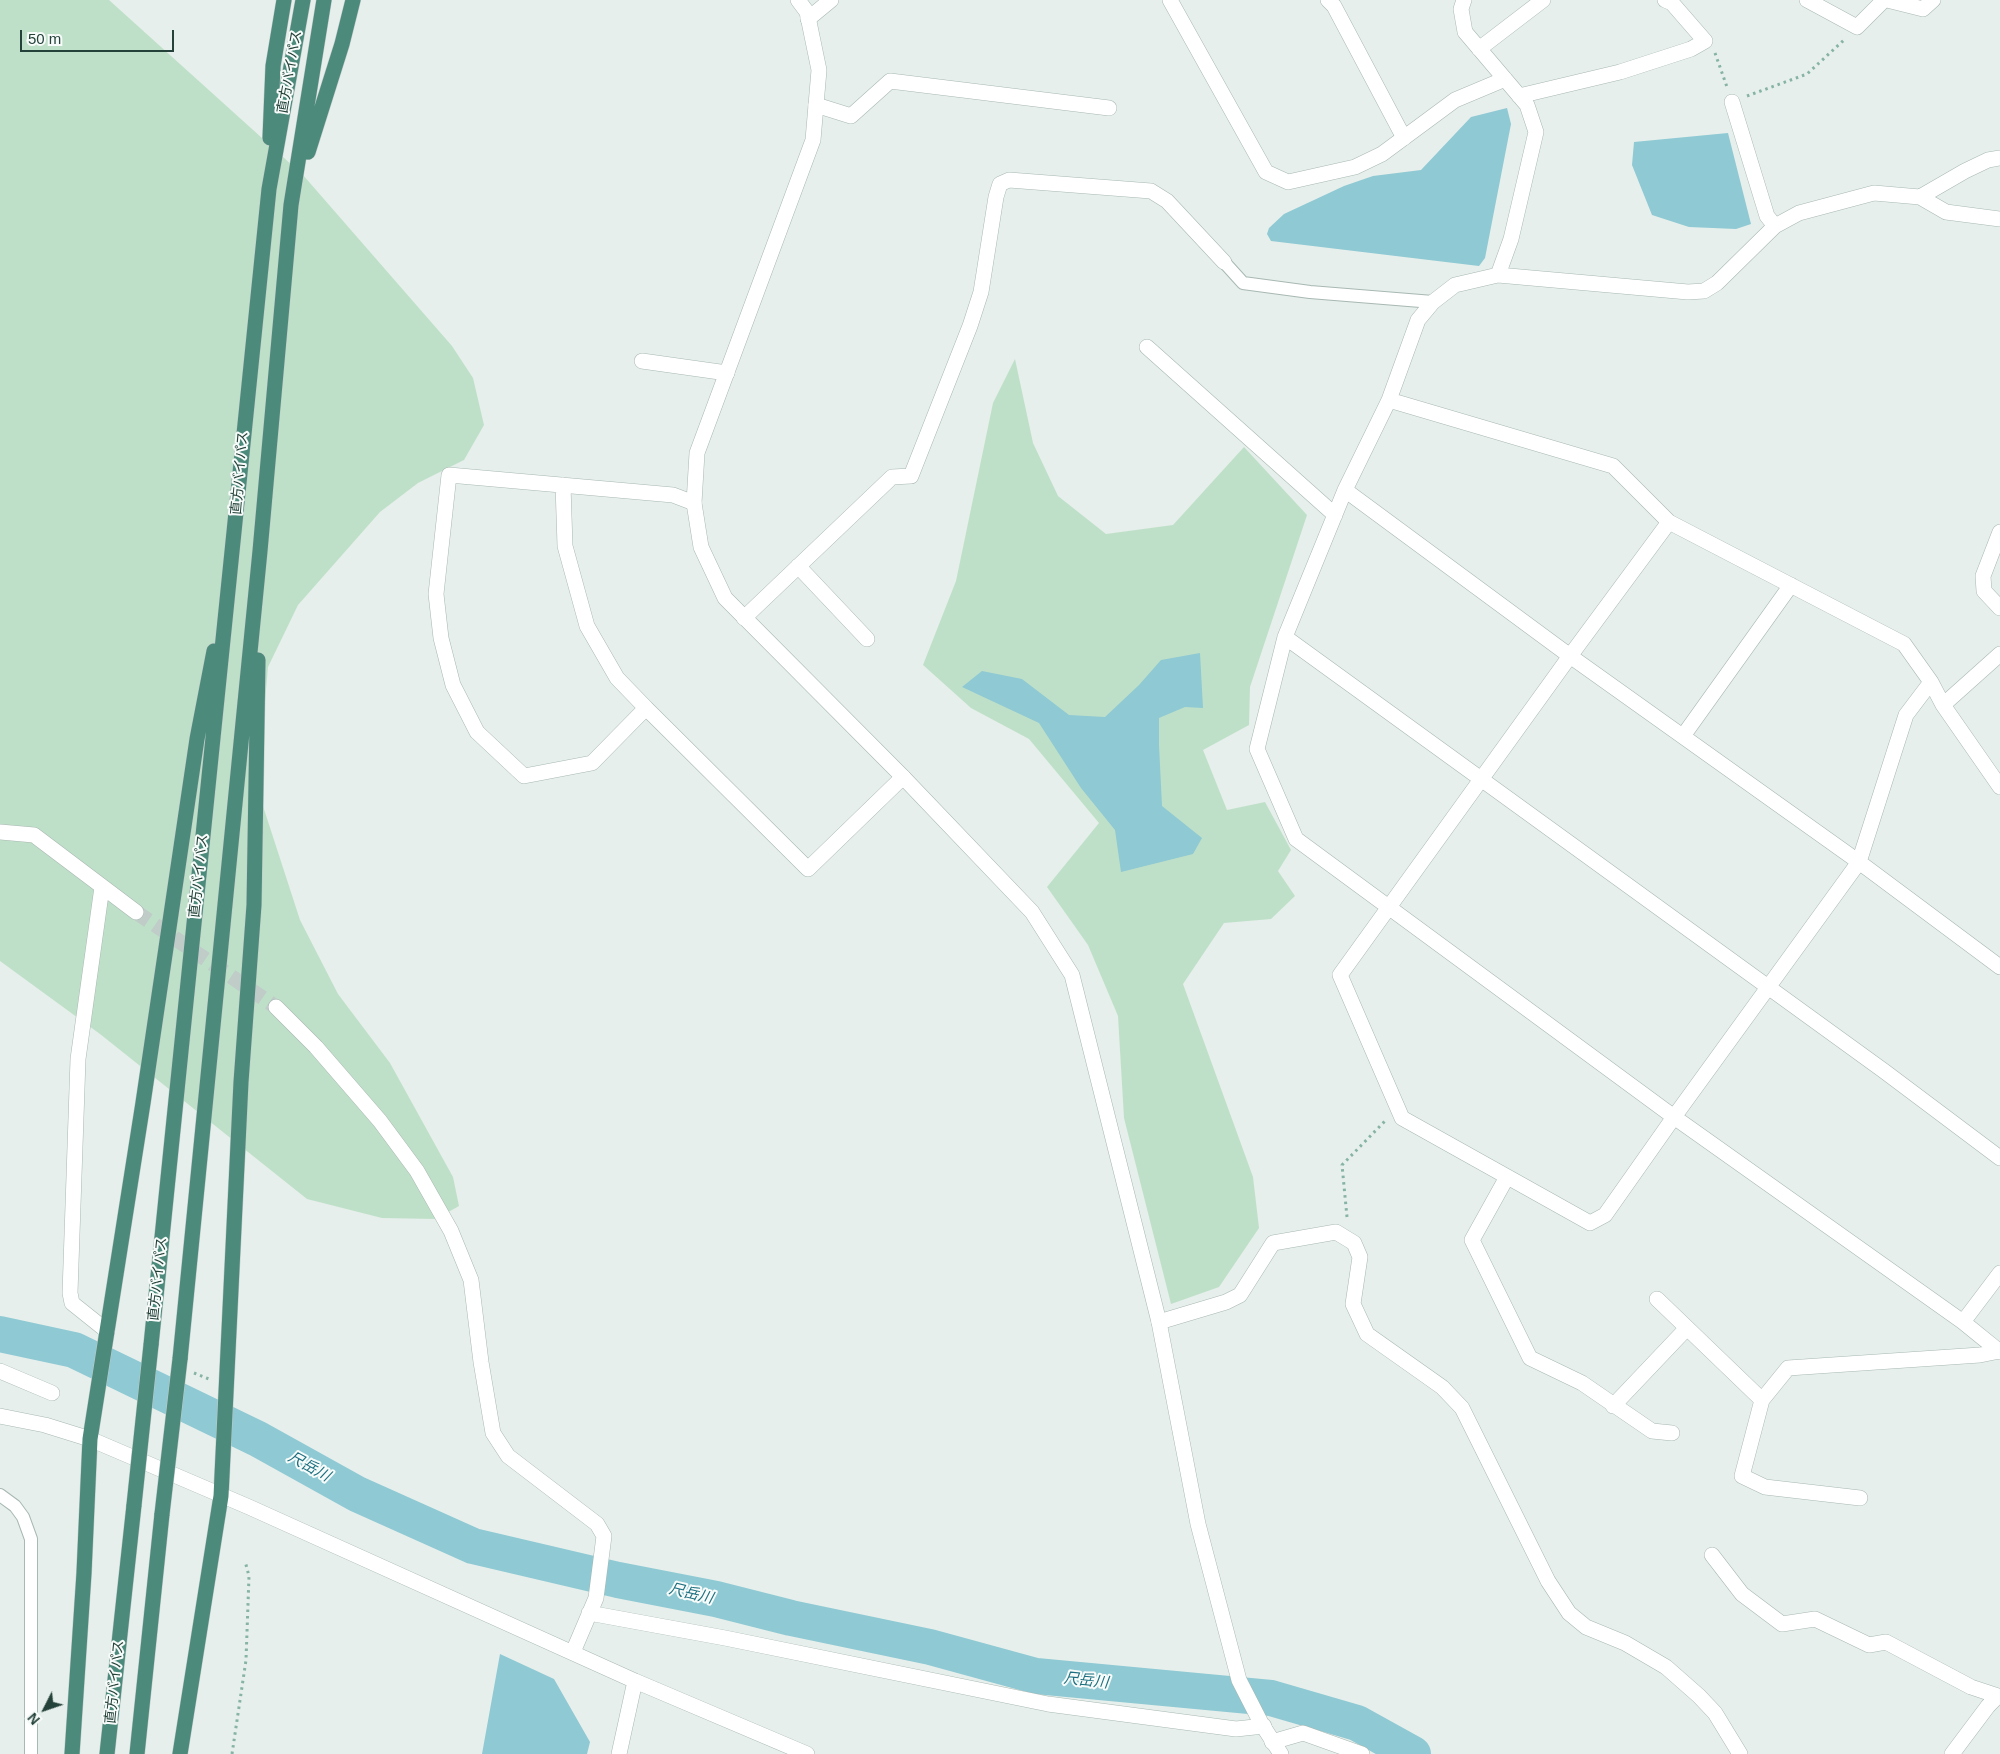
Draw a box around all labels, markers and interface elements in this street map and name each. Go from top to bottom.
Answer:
scale bar [22,20,176,52]
street label: 直方バイパス [274,29,306,115]
text: 50 m [28,30,61,47]
street label: 直方バイパス [228,430,252,516]
street label: 直方バイパス [186,833,212,919]
street label: 直方バイパス [145,1236,171,1322]
water label: 尺岳川 [285,1448,333,1486]
water label: 尺岳川 [667,1580,715,1608]
street label: 直方バイパス [102,1639,128,1725]
water label: 尺岳川 [1063,1670,1109,1692]
north arrow [20,1684,70,1734]
text: N [24,1710,43,1728]

